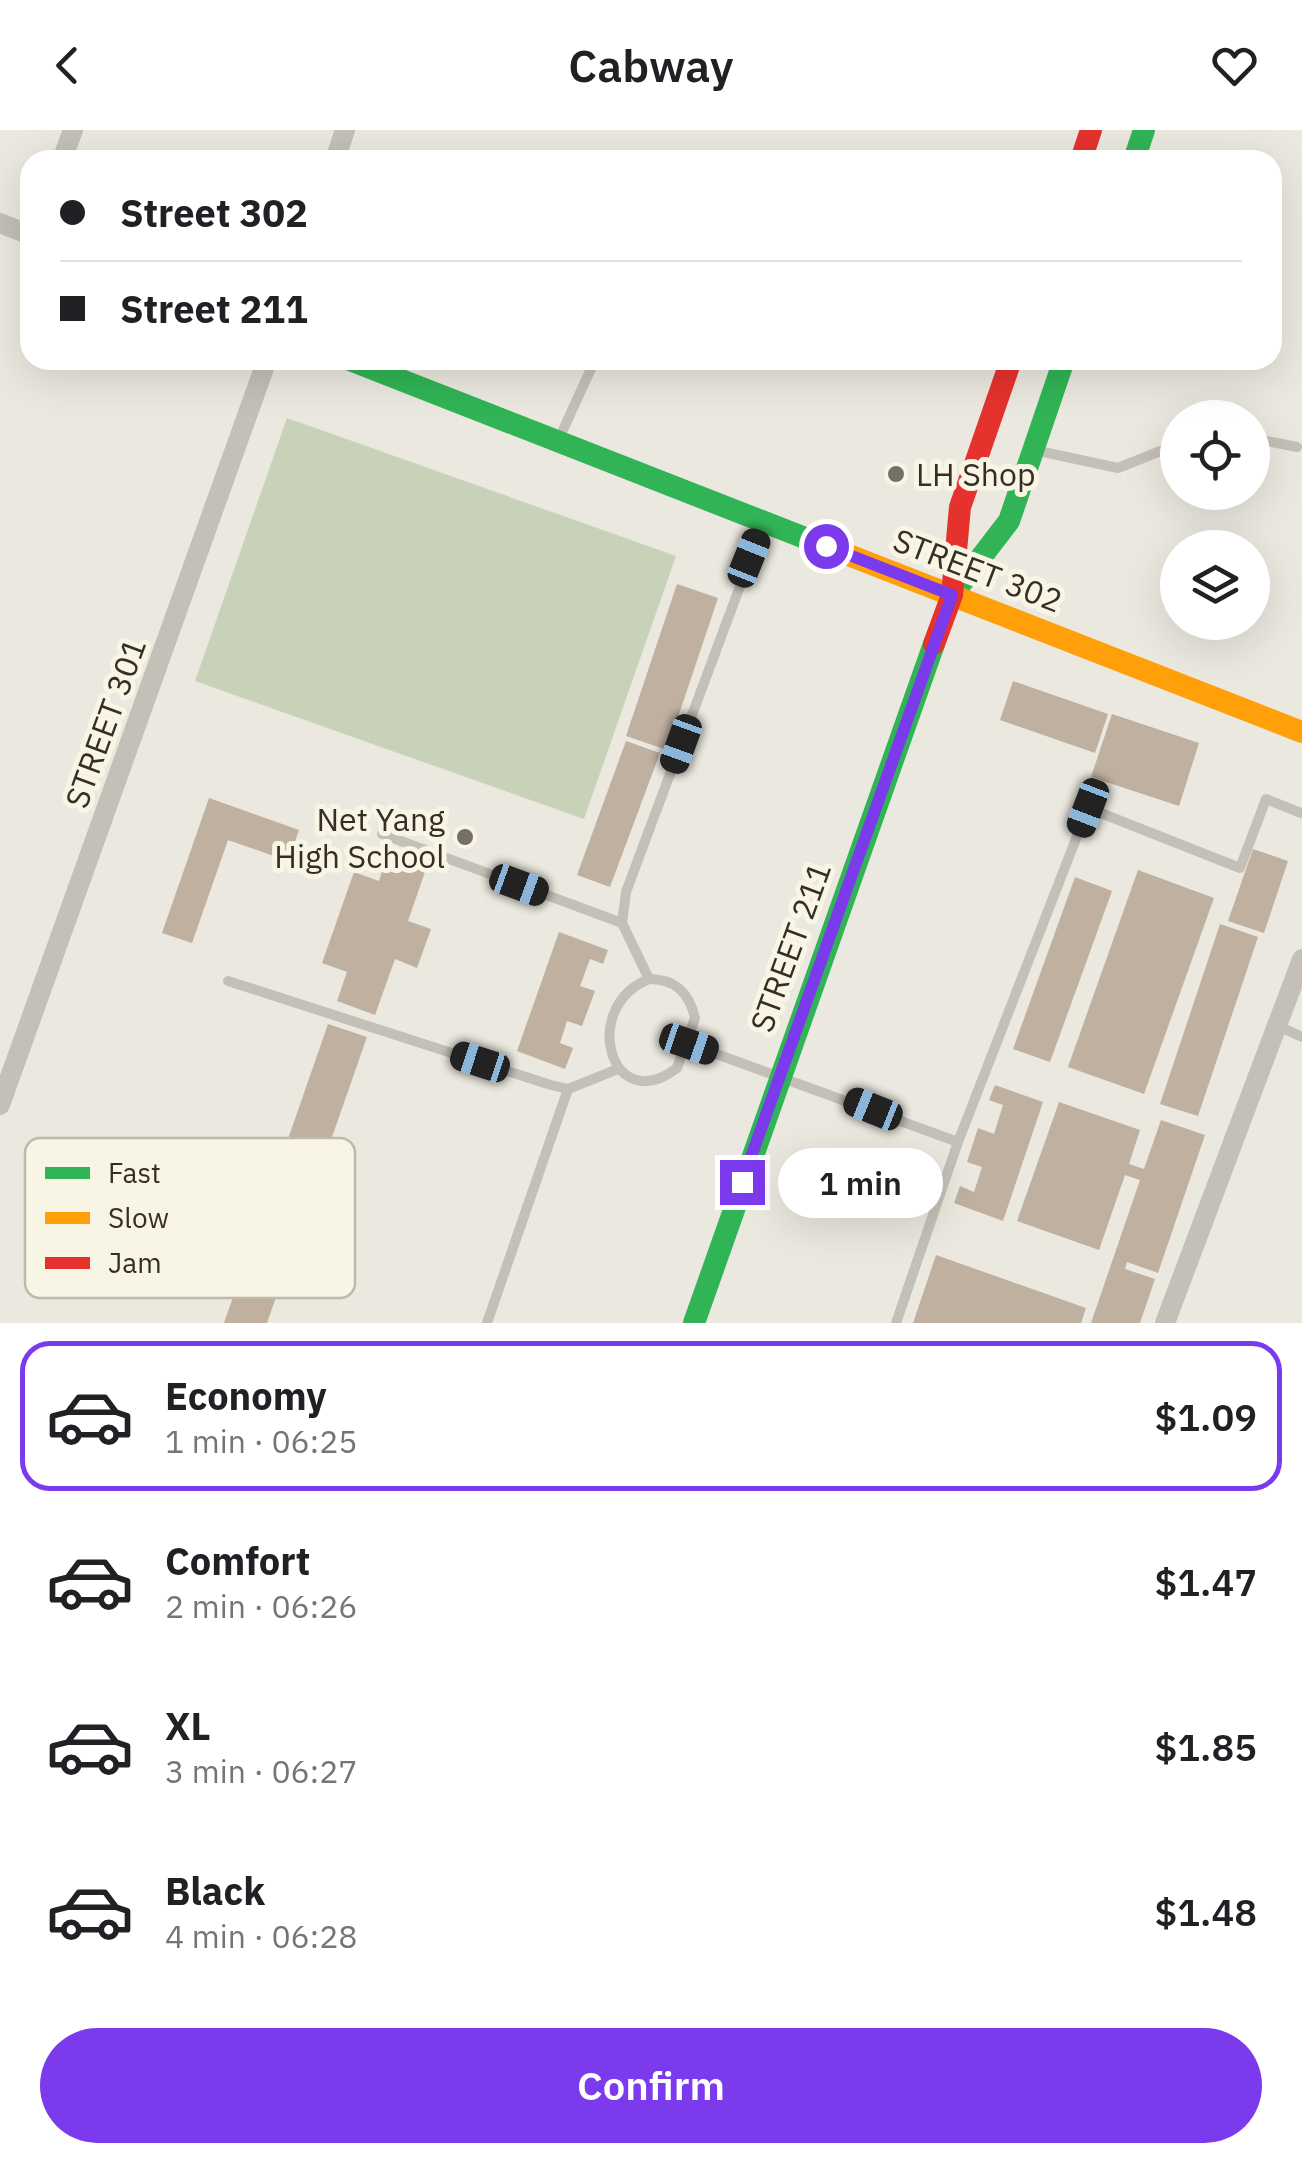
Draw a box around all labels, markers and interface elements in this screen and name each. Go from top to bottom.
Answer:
text: Cabway [568,36,734,94]
icon: back [40,38,95,93]
icon: heart [1207,38,1262,93]
text: Street 302 [120,188,308,237]
text: Street 211 [120,284,308,333]
map controls [1160,400,1270,640]
button: locate [1160,400,1270,510]
place label: LH Shop [916,453,1035,495]
marker: LH Shop [885,463,907,485]
street label: STREET 302 [888,519,1068,621]
route start [804,524,849,569]
car [724,525,774,591]
button: layers [1160,530,1270,640]
street label: STREET 301 [55,632,155,814]
car [657,711,705,777]
car [1063,775,1113,841]
place label: Net Yang High School [274,798,445,877]
marker: Net Yang High School [454,826,476,848]
street label: STREET 211 [740,856,840,1038]
car [486,861,552,909]
car [656,1020,722,1068]
car [447,1038,513,1086]
car [840,1084,906,1134]
legend [25,1138,355,1298]
callout: 1 min [777,1147,942,1217]
text: Fast [108,1154,161,1191]
route end [720,1160,765,1205]
text: 1 min [819,1162,902,1204]
text: Slow [108,1199,169,1236]
text: Jam [108,1244,162,1281]
icon: car [45,1371,135,1461]
text: Economy [165,1371,327,1420]
text: $1.09 [1154,1392,1257,1441]
text: 1 min · 06:25 [165,1420,358,1462]
icon: car [45,1536,135,1626]
text: Comfort [165,1536,310,1585]
text: $1.47 [1154,1557,1257,1606]
text: 2 min · 06:26 [165,1585,358,1627]
icon: car [45,1701,135,1791]
text: XL [165,1701,211,1750]
text: $1.85 [1154,1722,1257,1771]
text: 3 min · 06:27 [165,1750,358,1792]
icon: car [45,1866,135,1956]
text: Black [165,1866,265,1915]
text: $1.48 [1154,1887,1257,1936]
text: 4 min · 06:28 [165,1915,358,1957]
button: Confirm [40,2028,1262,2143]

